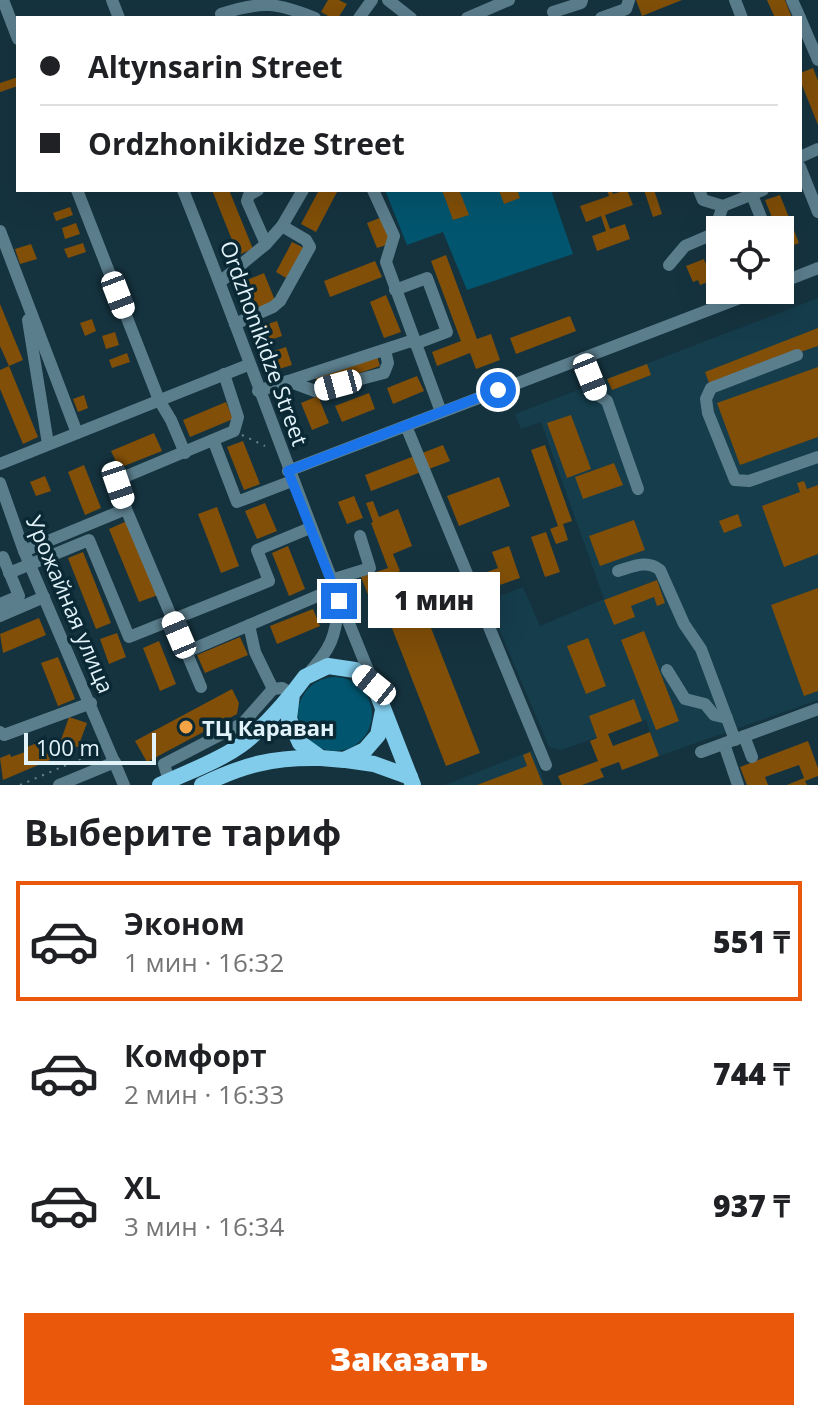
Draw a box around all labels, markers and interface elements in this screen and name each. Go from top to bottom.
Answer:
text: Altynsarin Street [88,46,343,87]
text: Ordzhonikidze Street [88,123,405,164]
map controls [706,216,794,304]
button: locate [706,216,794,304]
street label: Ordzhonikidze Street [214,236,316,450]
car [98,268,138,322]
car [570,350,610,404]
car [312,367,364,403]
route start [480,372,516,408]
car [99,458,137,512]
street label: Урожайная улица [20,511,122,697]
callout: 1 мин [367,573,499,629]
text: 1 мин [394,582,474,618]
route end [321,583,357,619]
car [159,608,199,662]
car [348,661,400,709]
place label: ТЦ Караван [202,712,335,742]
marker: ТЦ Караван [177,718,195,736]
scale bar [24,729,156,765]
text: 100 m [36,732,100,762]
text: Выберите тариф [24,808,341,857]
text: Эконом [124,903,245,944]
icon: car [28,905,100,977]
text: 551 ₸ [713,921,790,962]
text: 1 мин · 16:32 [124,944,284,980]
text: Комфорт [124,1035,267,1076]
icon: car [28,1037,100,1109]
text: 744 ₸ [713,1053,790,1094]
text: 2 мин · 16:33 [124,1076,284,1112]
text: XL [124,1167,161,1208]
icon: car [28,1169,100,1241]
text: 937 ₸ [713,1185,790,1226]
text: 3 мин · 16:34 [124,1208,284,1244]
button: Заказать [24,1313,794,1405]

